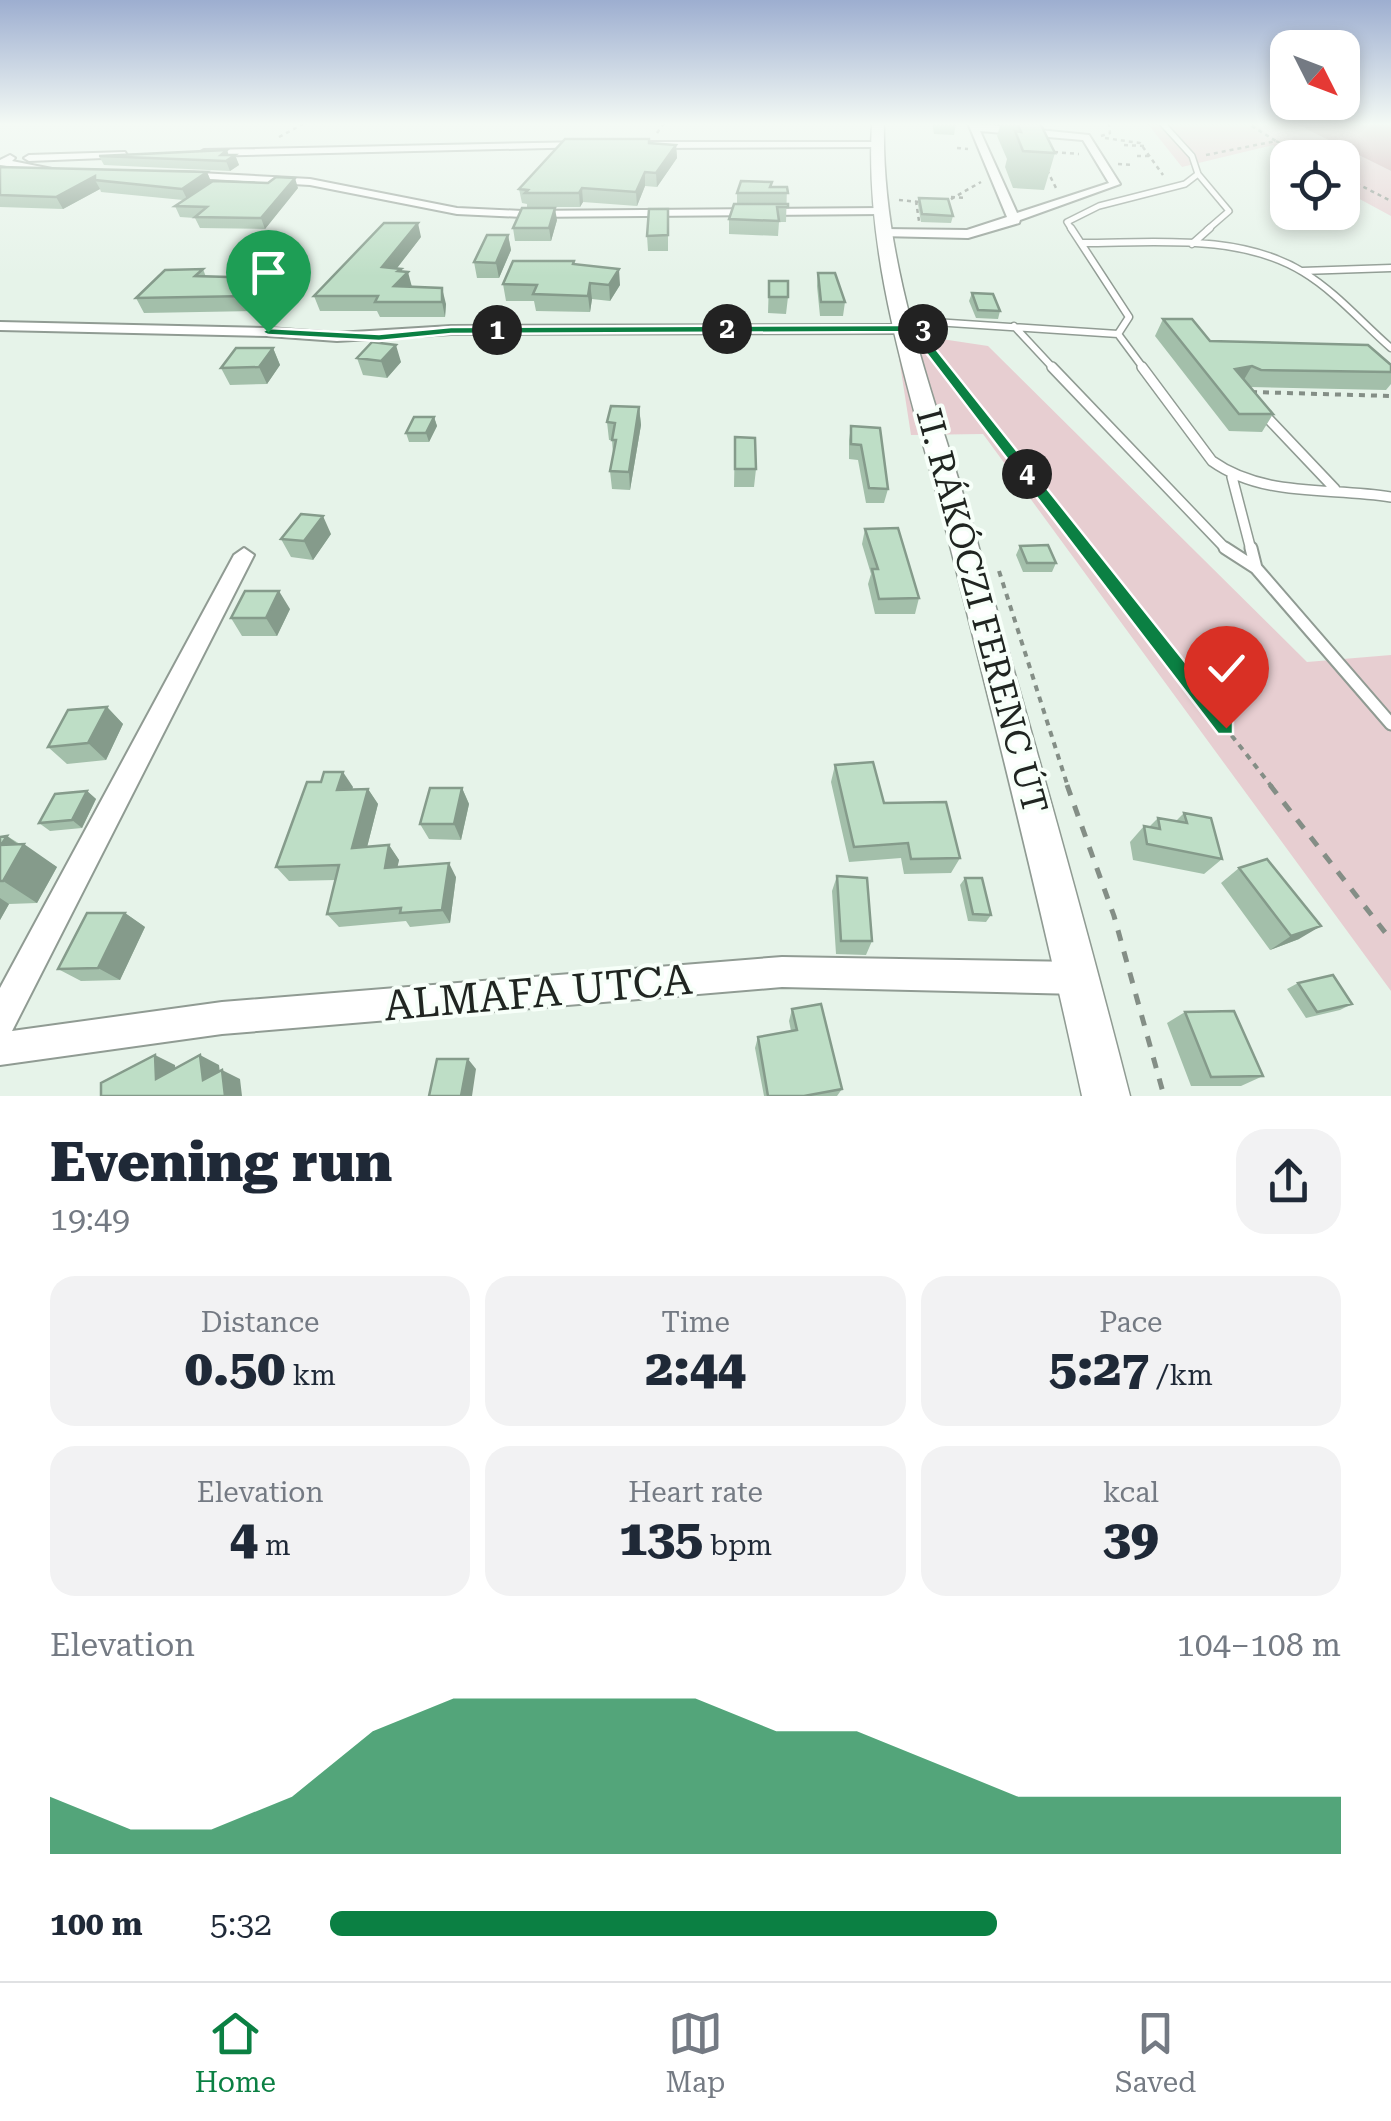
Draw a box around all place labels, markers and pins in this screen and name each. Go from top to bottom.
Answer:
pin [226,230,311,333]
pin: 2 [702,304,752,354]
pin: 3 [898,304,948,354]
pin: 1 [472,305,522,355]
pin: 4 [1002,449,1052,499]
pin [1184,626,1269,729]

